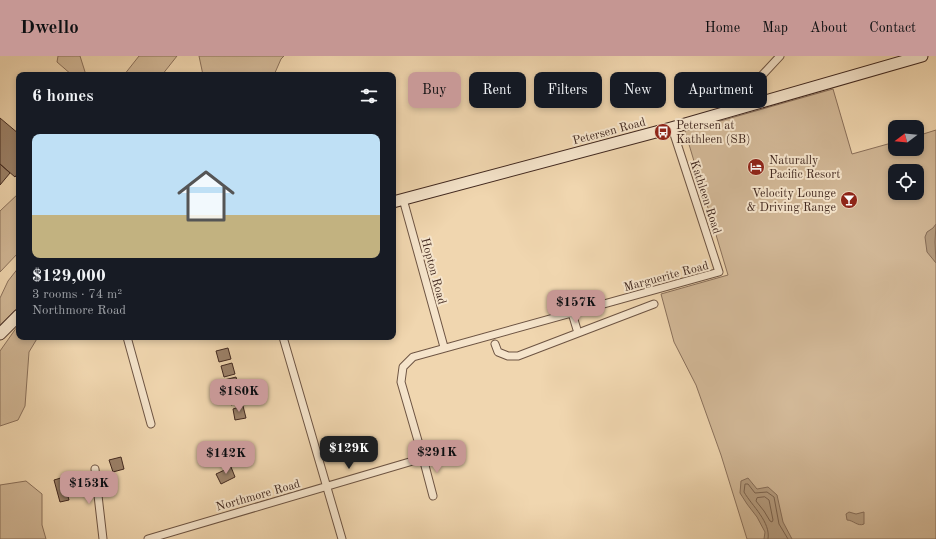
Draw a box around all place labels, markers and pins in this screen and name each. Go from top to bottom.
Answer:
place label: Petersen at Kathleen (SB) [676,120,750,146]
bus stop icon: Petersen at Kathleen (SB) [653,122,673,142]
place label: Naturally Pacific Resort [769,155,840,181]
hotel icon: Naturally Pacific Resort [746,157,766,177]
place label: Velocity Lounge & Driving Range [747,188,836,214]
bar icon: Velocity Lounge & Driving Range [839,190,859,210]
pin: $157K [548,290,604,324]
pin: $180K [211,379,267,413]
pin: $129K [321,436,377,470]
pin: $291K [409,440,465,474]
pin: $142K [198,441,254,475]
pin: $153K [61,471,117,505]

